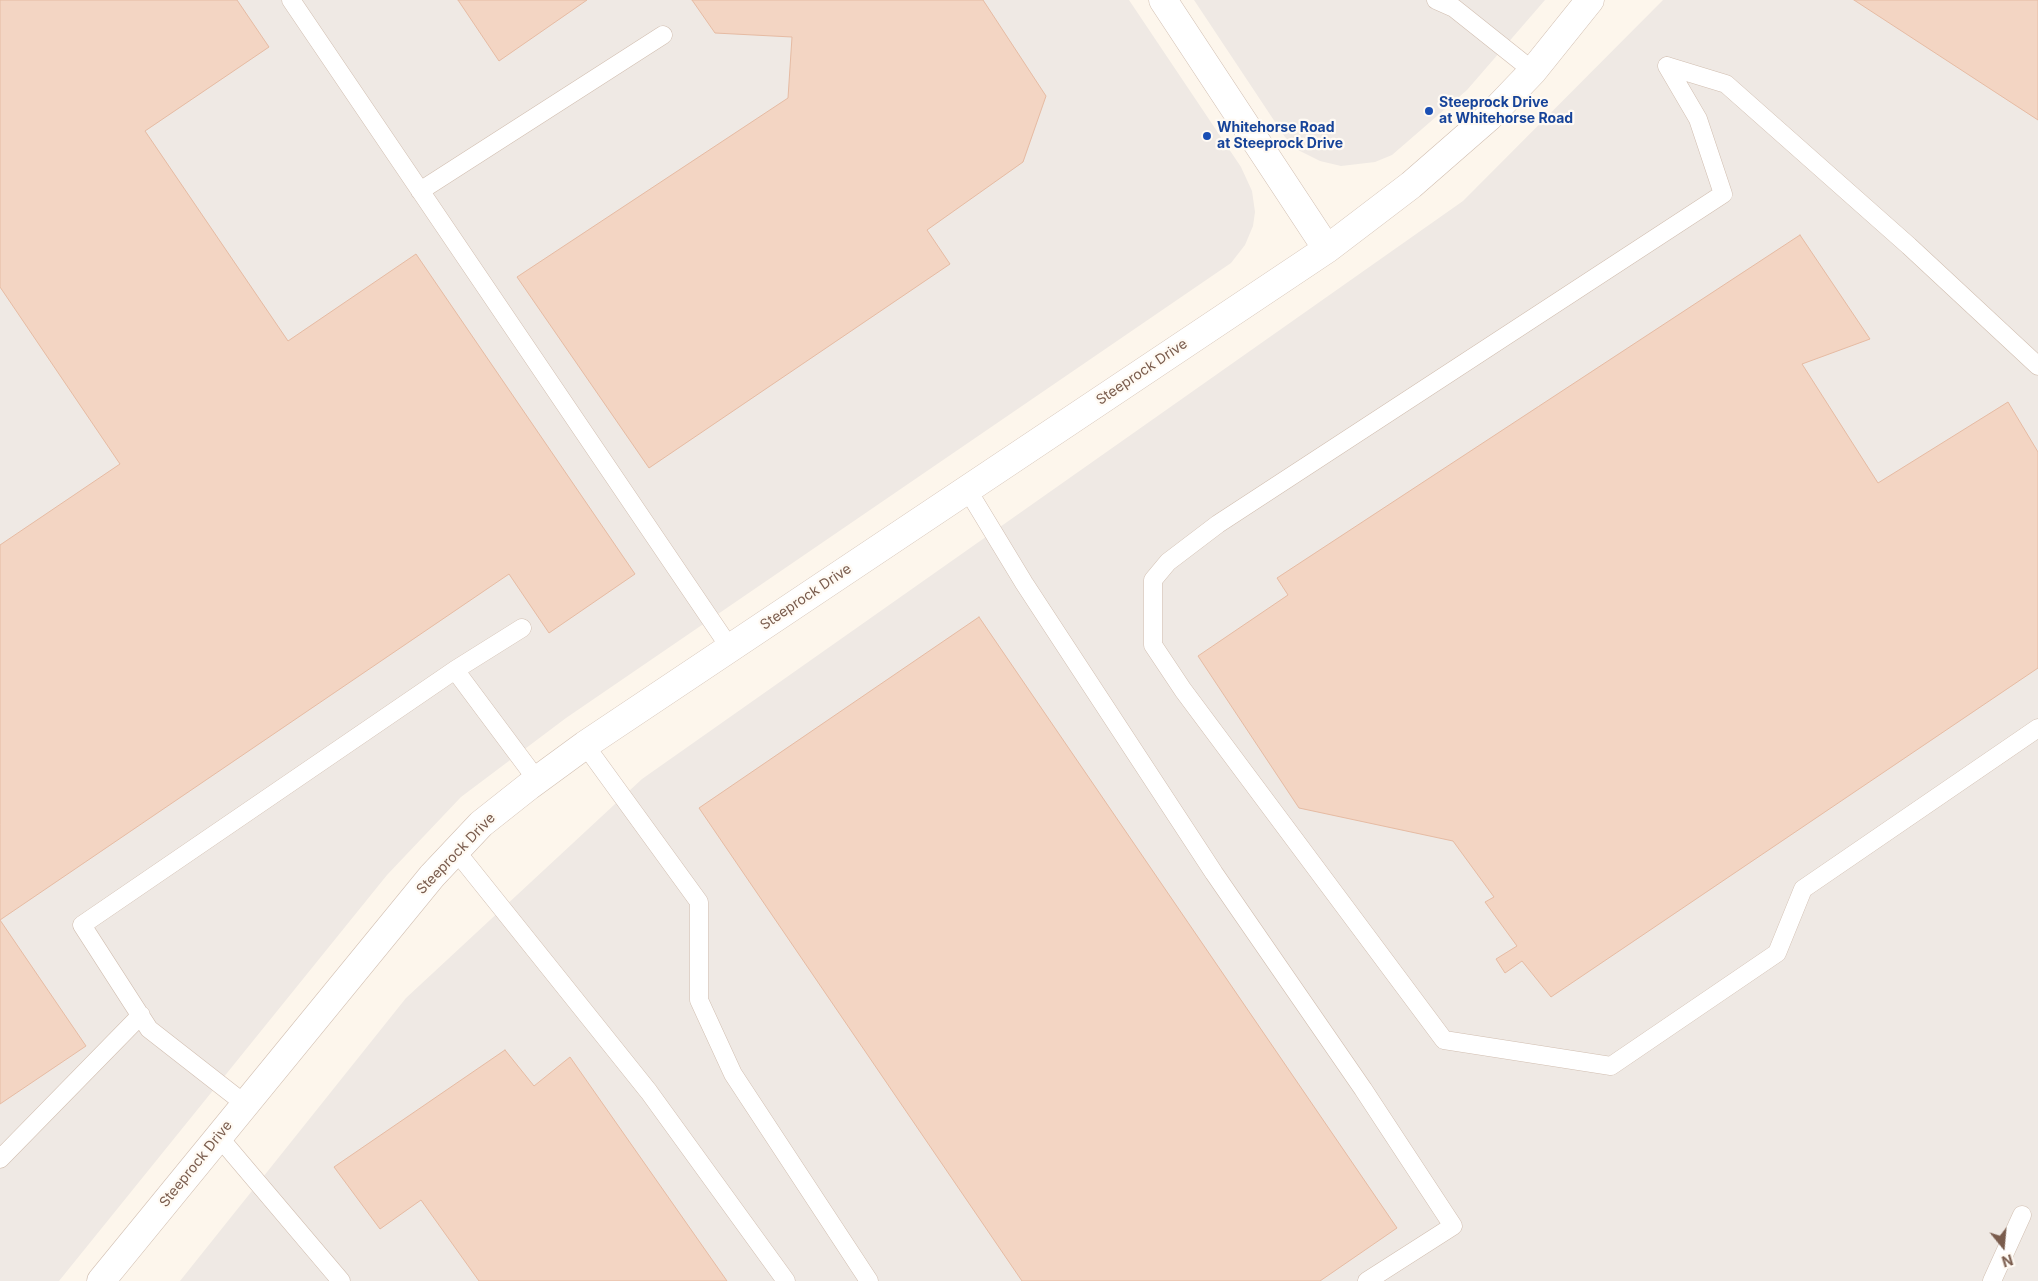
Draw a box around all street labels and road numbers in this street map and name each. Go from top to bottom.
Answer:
street label: Steeprock Drive [1093,335,1191,409]
street label: Steeprock Drive [757,560,855,634]
street label: Steeprock Drive [413,810,499,898]
street label: Steeprock Drive [156,1117,236,1211]

